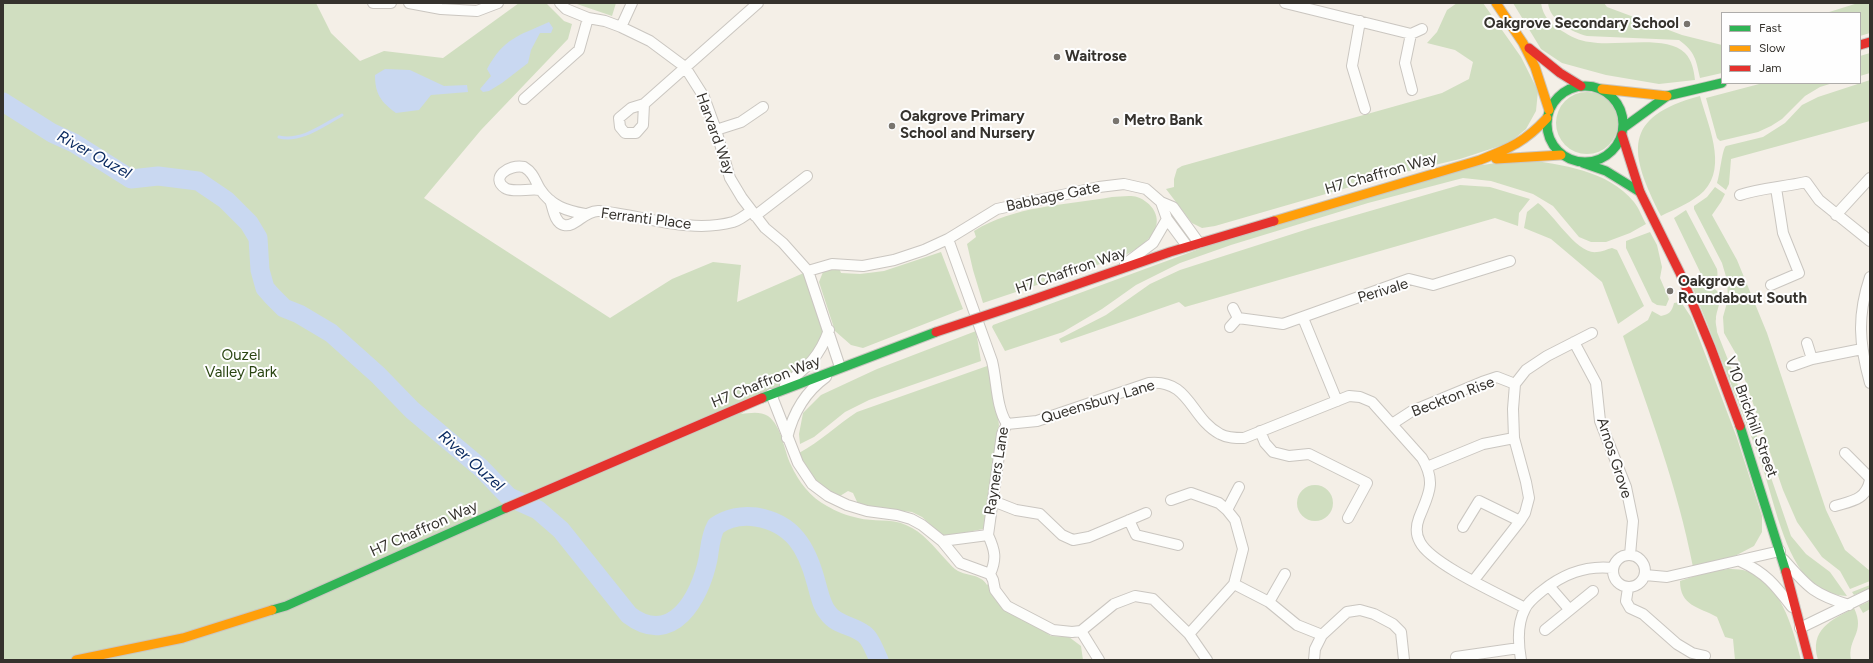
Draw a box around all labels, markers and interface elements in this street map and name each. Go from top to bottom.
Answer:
legend [1721,12,1861,84]
place label: Oakgrove Secondary School [1484,15,1679,33]
marker: Oakgrove Secondary School [1682,19,1692,29]
text: Fast [1759,21,1782,35]
text: Slow [1759,41,1785,55]
place label: Waitrose [1065,48,1127,66]
marker: Waitrose [1052,52,1062,62]
text: Jam [1759,61,1782,75]
street label: Harvard Way [692,90,738,178]
place label: Oakgrove Primary School and Nursery [900,108,1035,143]
place label: Metro Bank [1124,112,1203,130]
marker: Metro Bank [1111,116,1121,126]
marker: Oakgrove Primary School and Nursery [887,121,897,131]
water label: River Ouzel [54,127,134,183]
street label: H7 Chaffron Way [1323,149,1439,199]
street label: Babbage Gate [1004,178,1102,216]
street label: Ferranti Place [600,205,692,233]
street label: H7 Chaffron Way [1013,244,1129,298]
place label: Oakgrove Roundabout South [1678,273,1807,308]
street label: Perivale [1355,275,1411,307]
marker: Oakgrove Roundabout South [1665,286,1675,296]
park label: Ouzel Valley Park [205,347,277,382]
street label: H7 Chaffron Way [709,352,823,412]
street label: V10 Brickhill Street [1721,354,1781,480]
street label: Beckton Rise [1409,373,1497,421]
street label: Queensbury Lane [1039,376,1157,428]
street label: Arnos Grove [1592,415,1636,501]
street label: Rayners Lane [981,426,1013,516]
water label: River Ouzel [434,427,508,495]
street label: H7 Chaffron Way [367,497,481,561]

